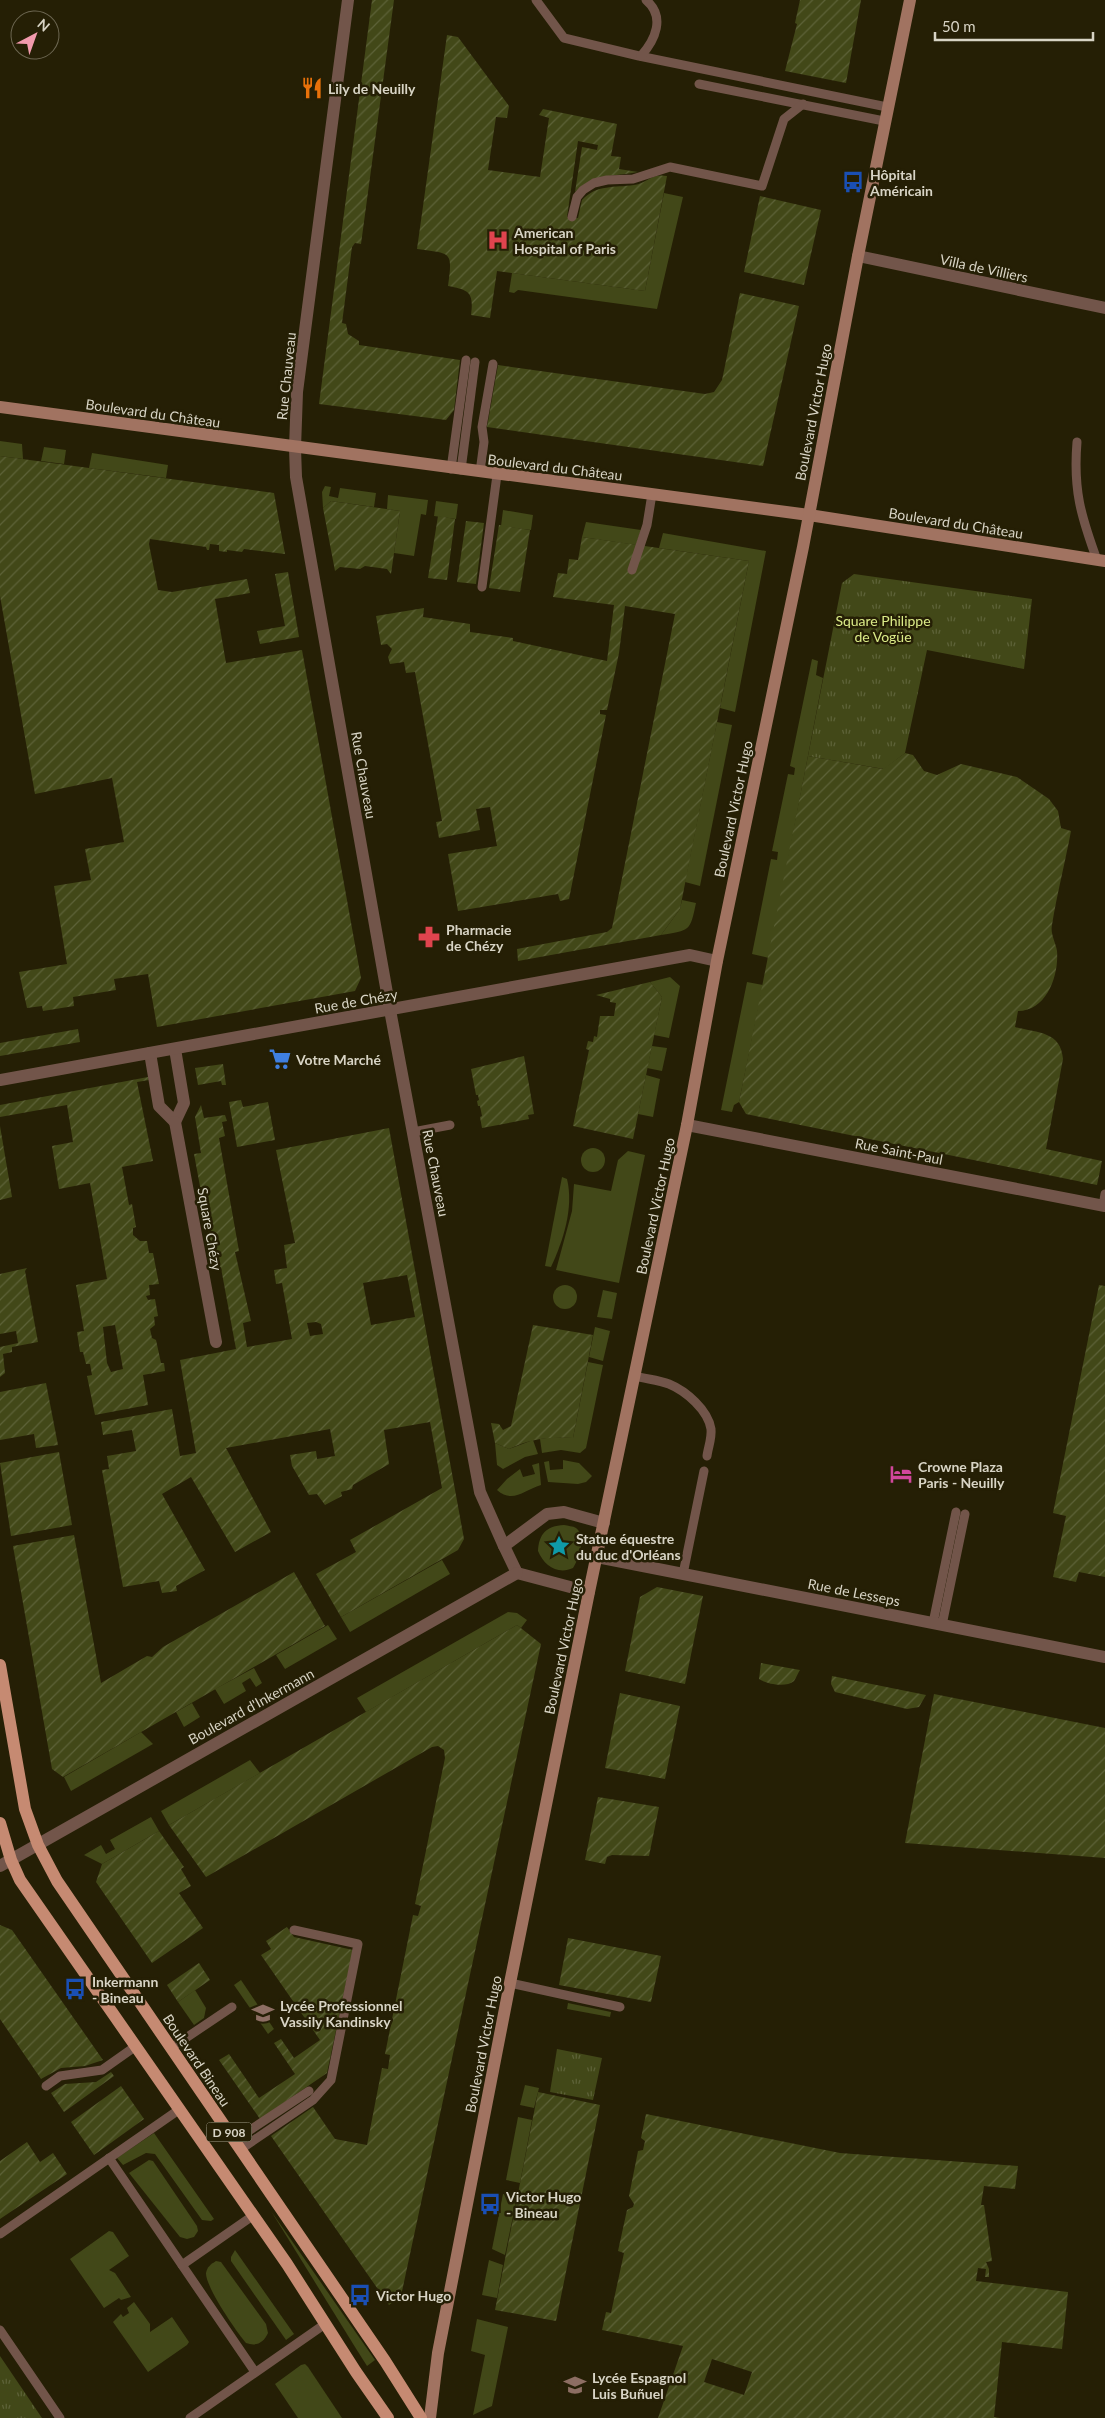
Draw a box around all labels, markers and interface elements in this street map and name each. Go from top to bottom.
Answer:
north arrow [10,10,60,60]
scale bar [935,10,1092,42]
text: N [34,15,54,35]
text: 50 m [942,17,976,35]
restaurant icon: Lily de Neuilly [299,75,325,101]
place label: Lily de Neuilly [328,80,416,97]
place label: Hôpital Américain [869,166,933,199]
bus stop icon: Hôpital Américain [840,169,866,195]
place label: American Hospital of Paris [513,224,616,257]
hospital icon: American Hospital of Paris [485,227,511,253]
street label: Villa de Villiers [938,250,1030,286]
street label: Rue Chauveau [273,331,299,421]
street label: Boulevard Victor Hugo [791,342,835,482]
street label: Boulevard du Château [85,395,221,431]
street label: Boulevard du Château [487,450,623,484]
street label: Boulevard du Château [888,504,1024,542]
park label: Square Philippe de Vogüe [835,612,931,645]
street label: Rue Chauveau [348,730,380,820]
street label: Boulevard Victor Hugo [710,739,756,879]
place label: Pharmacie de Chézy [446,921,512,954]
pharmacy icon: Pharmacie de Chézy [416,924,442,950]
street label: Rue de Chézy [313,985,400,1017]
supermarket icon: Votre Marché [267,1046,293,1072]
place label: Votre Marché [295,1051,381,1068]
street label: Rue Chauveau [419,1128,453,1218]
street label: Rue Saint-Paul [854,1134,944,1168]
street label: Boulevard Victor Hugo [632,1136,678,1276]
street label: Square Chézy [194,1186,226,1273]
place label: Crowne Plaza Paris - Neuilly [918,1458,1005,1491]
hotel icon: Crowne Plaza Paris - Neuilly [888,1461,914,1487]
place label: Statue équestre du duc d'Orléans [576,1530,681,1563]
place icon: Statue équestre du duc d'Orléans [546,1533,572,1559]
street label: Rue de Lesseps [806,1575,902,1609]
street label: Boulevard Victor Hugo [540,1576,586,1716]
street label: Boulevard d'Inkermann [185,1664,317,1748]
place label: Inkermann - Bineau [92,1973,158,2006]
street label: Boulevard Victor Hugo [461,1974,505,2114]
bus stop icon: Inkermann - Bineau [62,1976,88,2002]
place label: Lycée Professionnel Vassily Kandinsky [279,1997,403,2030]
school or university icon: Lycée Professionnel Vassily Kandinsky [250,2000,276,2026]
street label: Boulevard Bineau [160,2011,234,2109]
road number: D 908 [206,2122,252,2142]
place label: Victor Hugo - Bineau [505,2188,581,2221]
bus stop icon: Victor Hugo - Bineau [477,2191,503,2217]
bus stop icon: Victor Hugo [347,2282,373,2308]
place label: Victor Hugo [375,2287,451,2304]
place label: Lycée Espagnol Luis Buñuel [592,2369,686,2402]
school or university icon: Lycée Espagnol Luis Buñuel [562,2372,588,2398]

